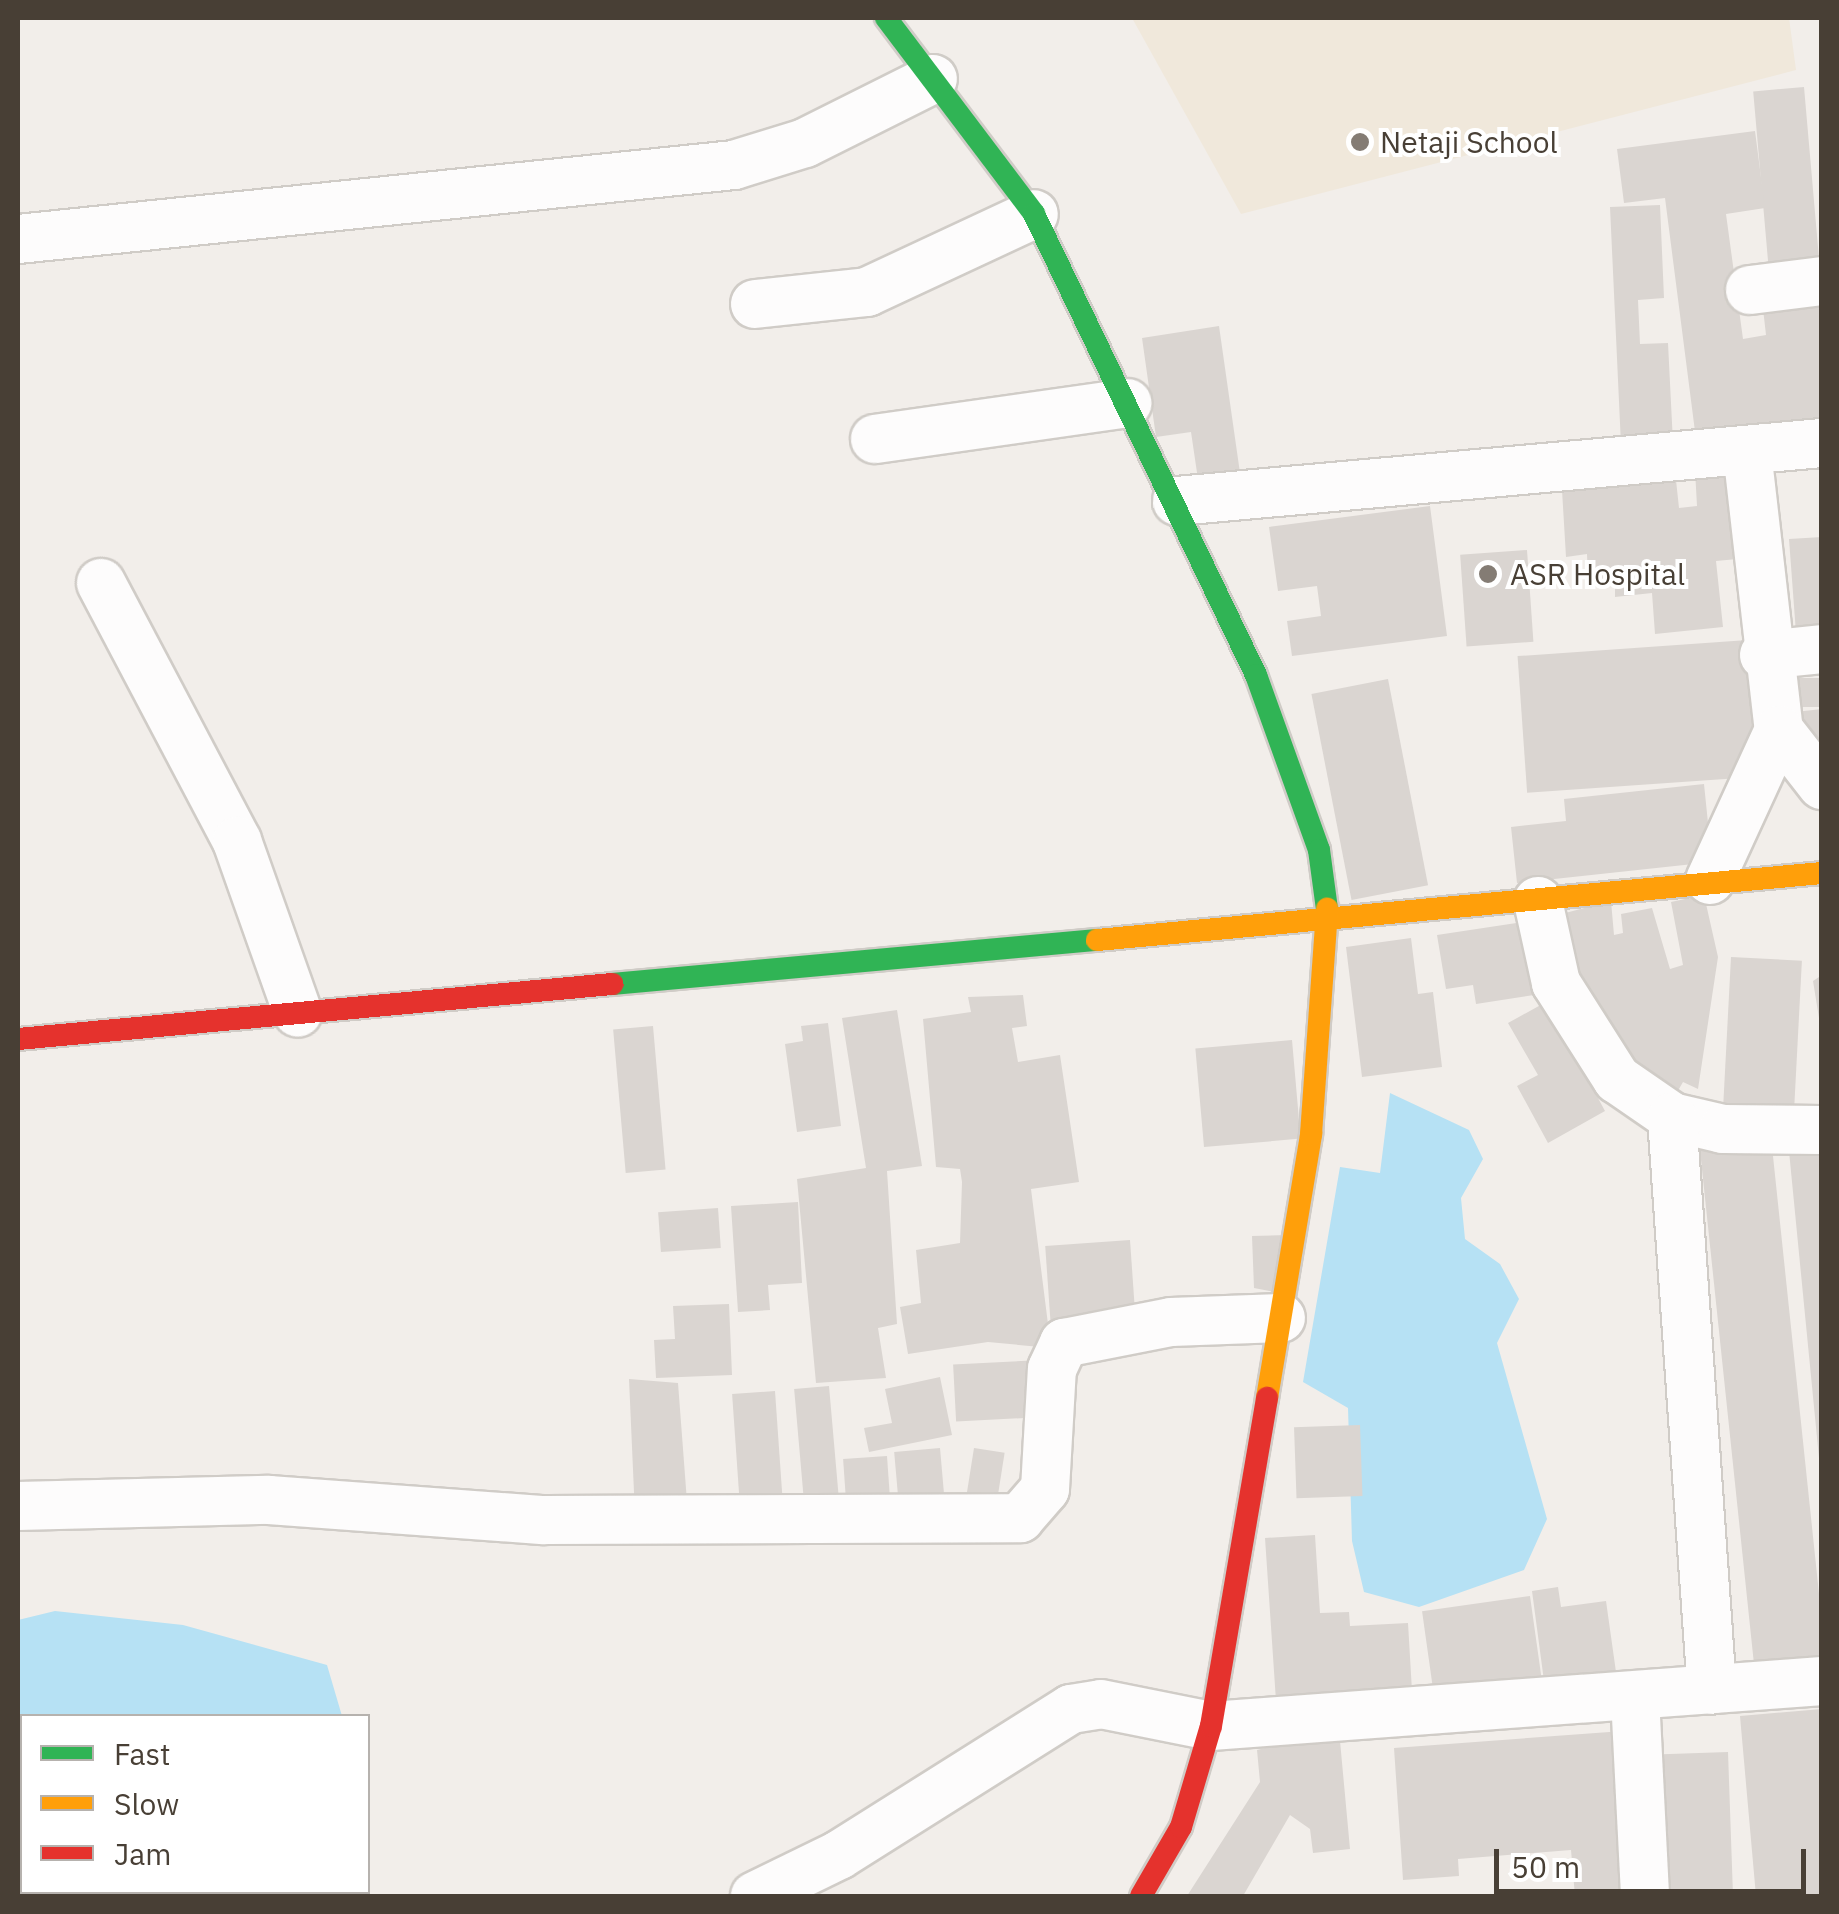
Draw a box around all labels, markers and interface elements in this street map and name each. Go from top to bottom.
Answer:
place label: Netaji School [1380,124,1558,160]
marker: Netaji School [1349,131,1371,153]
place label: ASR Hospital [1510,556,1685,592]
marker: ASR Hospital [1475,561,1501,587]
legend [20,1714,370,1894]
text: Fast [114,1734,171,1773]
text: Slow [114,1784,179,1823]
scale bar [1499,1829,1812,1891]
text: Jam [114,1834,172,1873]
text: 50 m [1511,1847,1580,1886]

